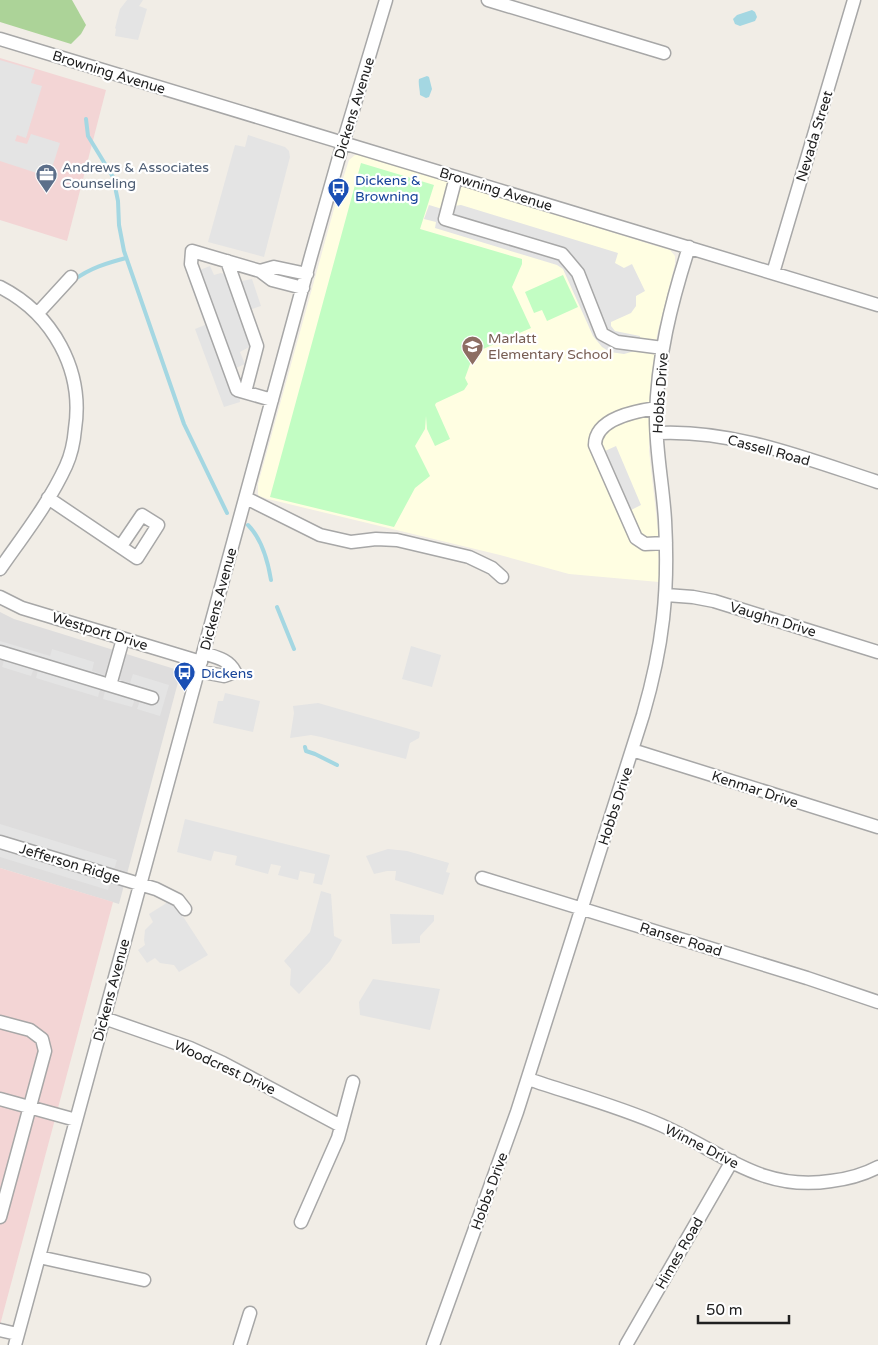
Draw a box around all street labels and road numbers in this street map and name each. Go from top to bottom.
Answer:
street label: Browning Avenue [50,47,168,98]
street label: Dickens Avenue [331,55,378,161]
street label: Nevada Street [793,88,837,184]
street label: Browning Avenue [437,164,555,215]
street label: Hobbs Drive [649,352,672,434]
street label: Cassell Road [726,431,812,470]
street label: Dickens Avenue [197,546,240,652]
street label: Vaughn Drive [728,598,818,641]
street label: Westport Drive [50,609,150,654]
street label: Hobbs Drive [595,765,636,847]
street label: Kenmar Drive [709,767,800,811]
street label: Jefferson Ridge [17,840,122,887]
street label: Ranser Road [638,919,724,960]
street label: Dickens Avenue [90,937,133,1043]
street label: Woodcrest Drive [171,1036,278,1098]
street label: Winne Drive [662,1121,742,1172]
street label: Hobbs Drive [468,1150,511,1232]
street label: Himes Road [652,1214,707,1292]

